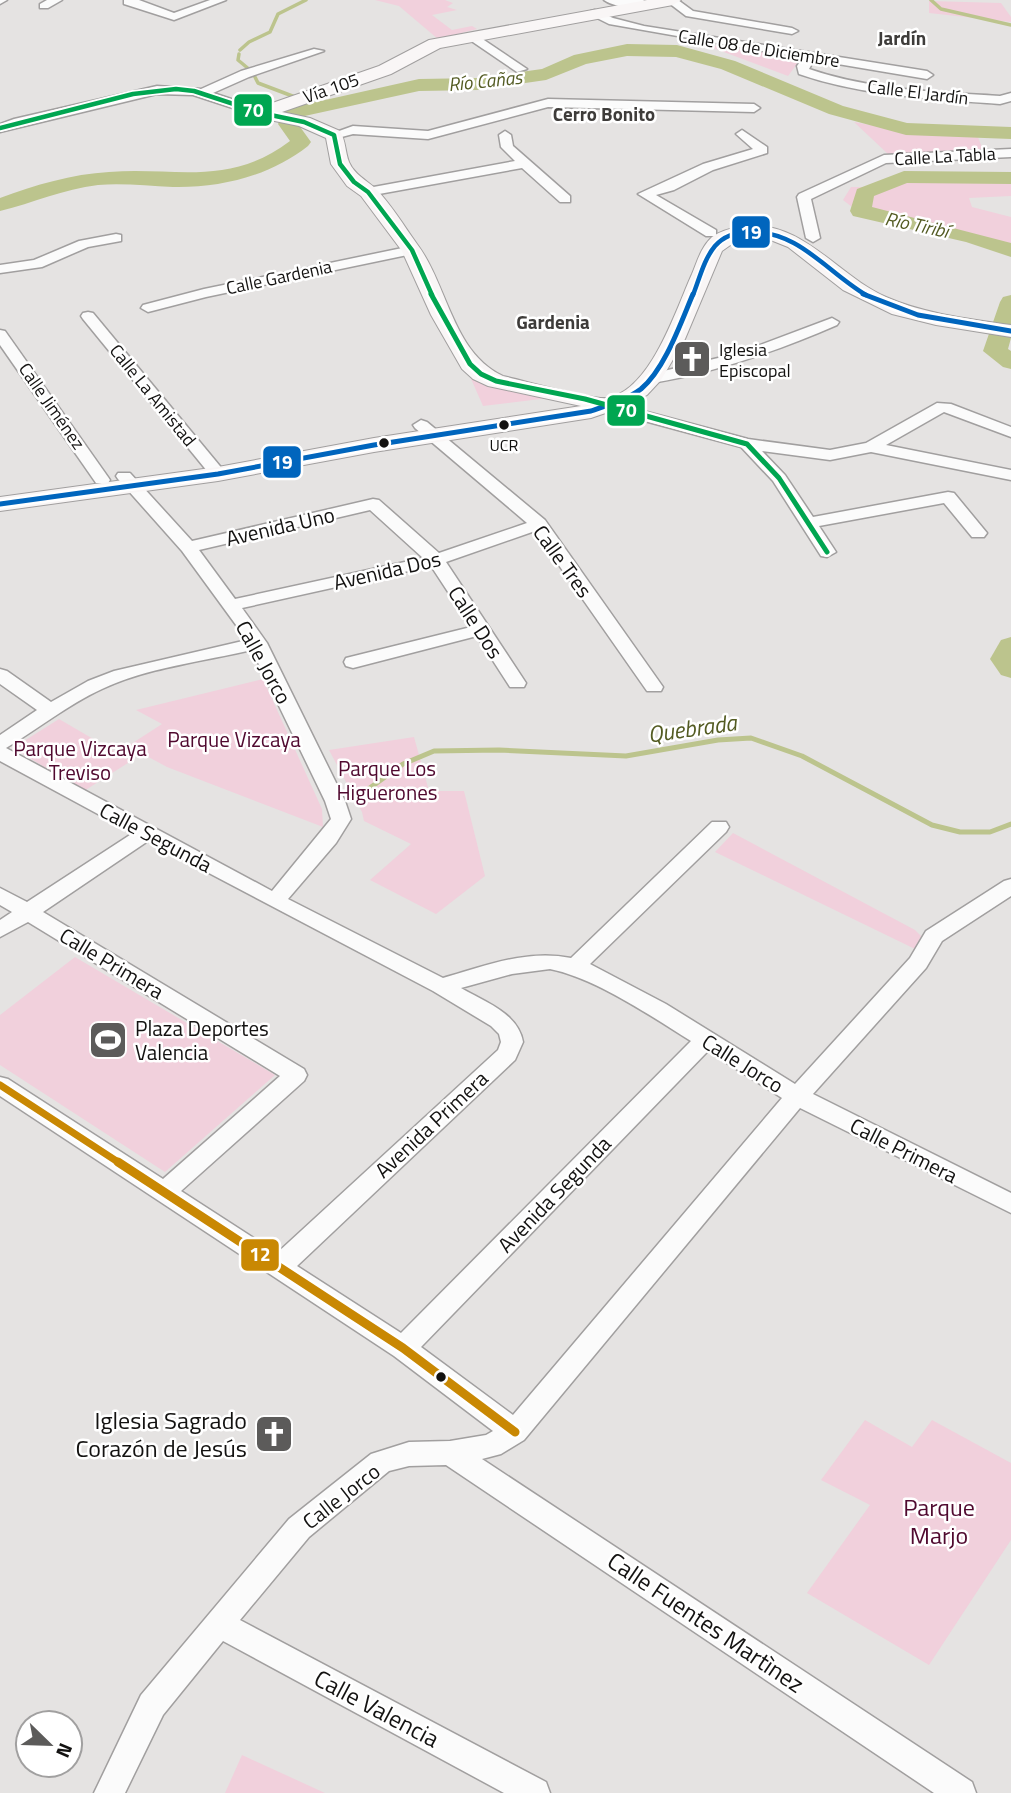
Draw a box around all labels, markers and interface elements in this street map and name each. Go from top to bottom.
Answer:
street label: Calle 08 de Diciembre [676,22,842,74]
district label: Jardín [878,23,926,52]
water label: Río Cañas [447,62,525,98]
street label: Vía 105 [299,66,363,110]
street label: Calle El Jardín [866,72,970,112]
line badge: 70 [233,93,273,127]
text: 70 [242,95,264,124]
district label: Cerro Bonito [553,99,655,128]
street label: Calle La Tabla [894,140,996,172]
water label: Río Tiribí [883,203,956,246]
line badge: 19 [731,215,771,249]
text: 19 [740,217,762,246]
street label: Calle Gardenia [224,253,334,301]
district label: Gardenia [516,307,590,336]
place label: Iglesia Episcopal [719,336,791,384]
street label: Calle La Amistad [103,338,203,452]
church icon: Iglesia Episcopal [671,338,713,380]
street label: Calle Jiménez [12,357,92,455]
line badge: 70 [606,394,646,427]
text: 70 [615,395,637,424]
marker: UCR [497,418,511,432]
place label: UCR [490,433,519,457]
unlabelled marker [377,436,391,450]
line badge: 19 [262,445,302,479]
text: 19 [271,447,293,476]
street label: Avenida Uno [222,498,338,554]
street label: Calle Tres [526,518,600,604]
street label: Avenida Dos [330,542,444,598]
street label: Calle Dos [440,579,512,665]
street label: Calle Jorco [228,614,300,710]
water label: Quebrada [645,704,740,752]
park label: Parque Vizcaya [167,723,301,755]
park label: Parque Vizcaya Treviso [13,732,147,788]
park label: Parque Los Higuerones [336,752,438,808]
street label: Calle Segunda [94,794,219,880]
street label: Calle Primera [54,919,171,1007]
place label: Plaza Deportes Valencia [135,1012,269,1068]
sports icon: Plaza Deportes Valencia [87,1019,129,1061]
street label: Calle Jorco [696,1025,790,1101]
street label: Avenida Primera [367,1063,495,1185]
street label: Calle Primera [845,1109,964,1191]
street label: Avenida Segunda [490,1128,619,1260]
line badge: 12 [240,1238,280,1272]
text: 12 [249,1239,271,1268]
unlabelled marker [434,1370,448,1384]
place label: Iglesia Sagrado Corazón de Jesús [75,1402,247,1466]
church icon: Iglesia Sagrado Corazón de Jesús [253,1413,295,1455]
street label: Calle Jorco [295,1455,387,1537]
park label: Parque Marjo [903,1489,975,1553]
street label: Calle Fuentes Martìnez [600,1543,812,1701]
street label: Calle Valencia [308,1660,446,1756]
north arrow [14,1709,84,1779]
text: N [49,1739,81,1763]

